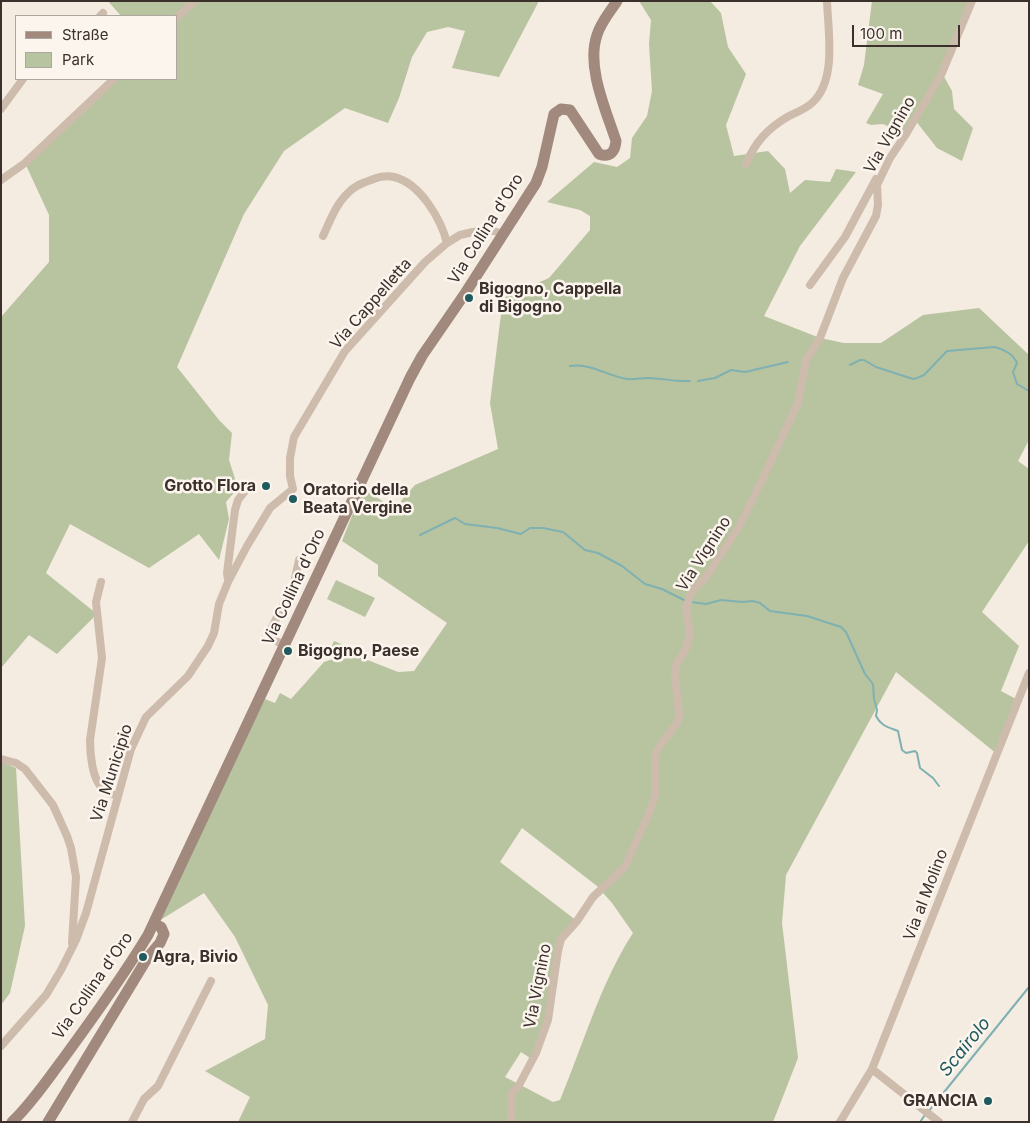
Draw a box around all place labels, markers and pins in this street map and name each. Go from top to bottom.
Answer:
place label: Bigogno, Cappella di Bigogno [479,279,622,317]
marker: Bigogno, Cappella di Bigogno [463,292,475,304]
place label: Grotto Flora [164,476,256,496]
marker: Grotto Flora [260,480,272,492]
place label: Oratorio della Beata Vergine [303,480,412,518]
marker: Oratorio della Beata Vergine [287,493,299,505]
place label: Bigogno, Paese [298,641,419,661]
marker: Bigogno, Paese [282,645,294,657]
place label: Agra, Bivio [153,947,238,967]
marker: Agra, Bivio [137,951,149,963]
place label: GRANCIA [903,1091,978,1111]
marker: GRANCIA [982,1095,994,1107]

